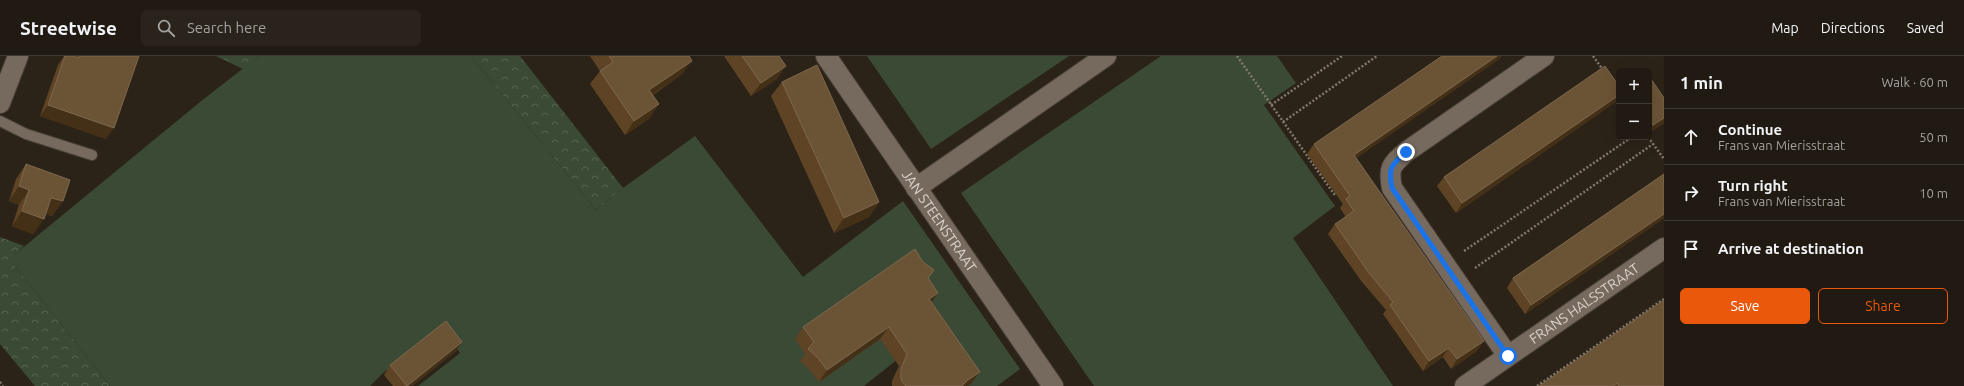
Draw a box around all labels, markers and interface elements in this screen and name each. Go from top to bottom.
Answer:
search box [141,10,421,46]
text: Streetwise [20,17,117,39]
icon: search [155,17,177,39]
text: Search here [187,19,266,36]
text: Map [1771,20,1799,36]
text: Directions [1821,20,1885,36]
text: Saved [1907,20,1944,36]
map controls [1616,68,1652,140]
button: + [1616,68,1652,104]
text: 1 min [1680,73,1723,92]
text: Walk · 60 m [1882,75,1948,89]
button: − [1616,104,1652,140]
text: Continue [1718,121,1782,138]
icon: ahead [1680,126,1702,148]
text: 50 m [1919,130,1948,144]
text: Frans van Mierisstraat [1718,138,1845,152]
route end [1397,143,1415,161]
street label: JAN STEENSTRAAT [899,167,980,275]
text: Turn right [1718,177,1788,194]
icon: right [1680,182,1702,204]
text: 10 m [1919,186,1948,200]
text: Frans van Mierisstraat [1718,194,1845,208]
icon: arrive [1680,238,1702,260]
text: Arrive at destination [1718,240,1864,257]
street label: FRANS HALSSTRAAT [1526,260,1642,347]
button: Save [1680,288,1810,324]
button: Share [1818,288,1948,324]
route start [1499,347,1517,365]

